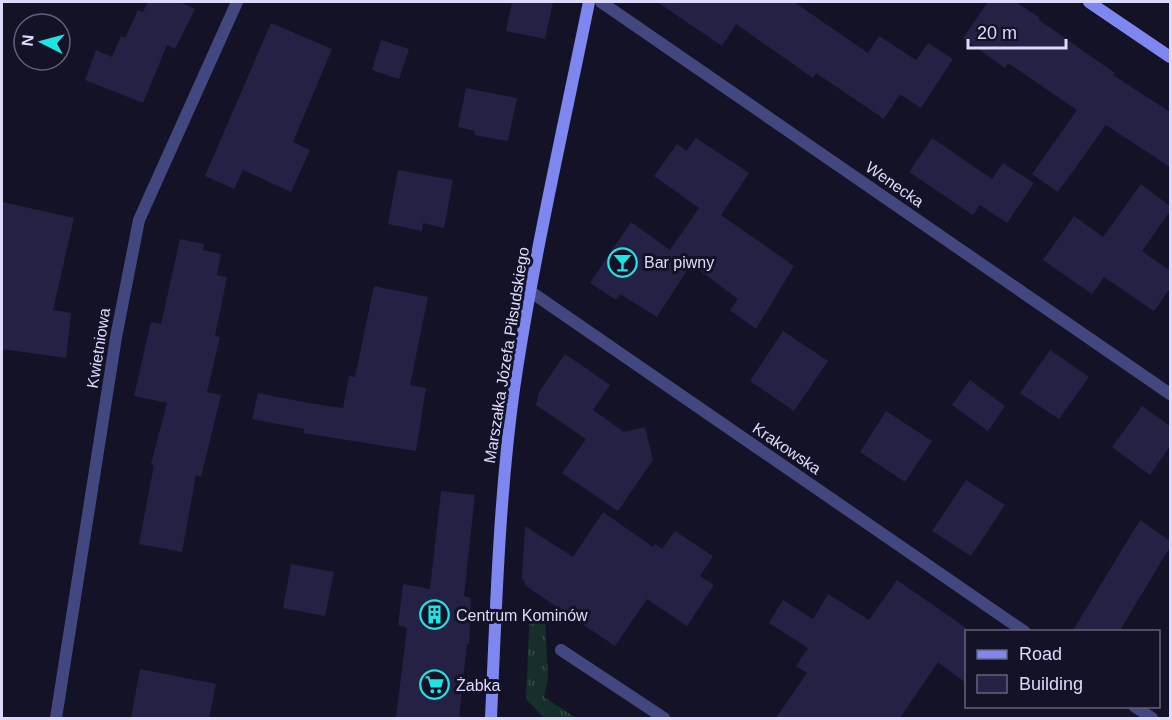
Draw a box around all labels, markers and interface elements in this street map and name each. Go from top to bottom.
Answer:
north arrow [12,12,72,72]
scale bar [968,12,1066,50]
text: 20 m [977,23,1017,43]
text: N [19,34,37,47]
street label: Wenecka [863,158,927,210]
street label: Marszałka Józefa Piłsudskiego [481,246,532,464]
bar icon: Bar piwny [607,246,639,278]
place label: Bar piwny [644,254,714,271]
street label: Kwietniowa [84,307,113,389]
street label: Krakowska [750,419,824,477]
building icon: Centrum Kominów [419,599,451,631]
place label: Centrum Kominów [456,607,588,624]
legend [965,630,1160,708]
text: Road [1019,644,1062,664]
supermarket icon: Żabka [419,669,451,701]
text: Building [1019,674,1083,694]
place label: Żabka [456,676,501,694]

